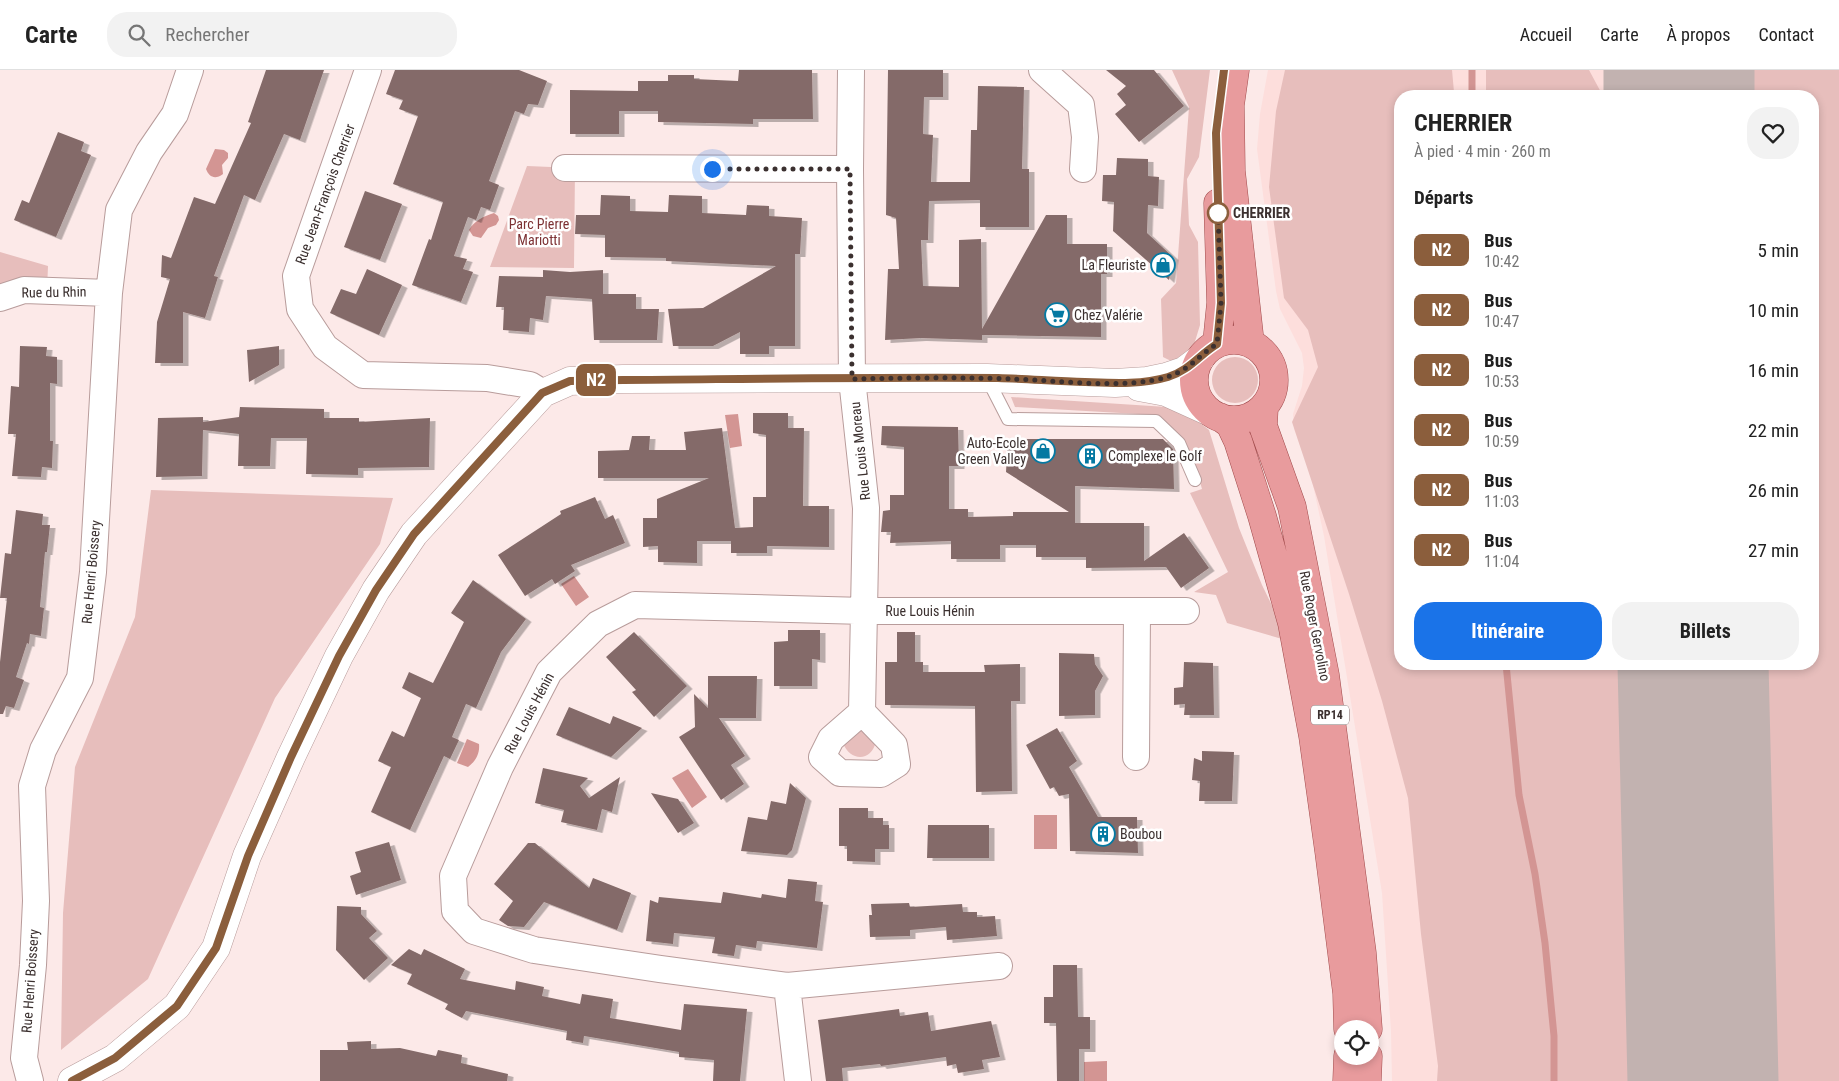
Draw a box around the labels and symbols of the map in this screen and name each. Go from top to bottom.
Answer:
street label: Rue Jean-François Cherrier [292,122,358,266]
your location [700,157,725,182]
marker: CHERRIER [1207,202,1229,224]
place label: CHERRIER [1233,205,1291,221]
park label: Parc Pierre Mariotti [509,216,570,248]
shop icon: La Fleuriste [1150,252,1176,278]
place label: La Fleuriste [1082,257,1146,273]
street label: Rue du Rhin [21,283,87,301]
supermarket icon: Chez Valérie [1044,302,1070,328]
place label: Chez Valérie [1074,307,1143,323]
line badge: N2 [574,364,618,396]
street label: Rue Louis Moreau [847,401,873,501]
place label: Auto-Ecole Green Valley [958,435,1026,467]
shop icon: Auto-Ecole Green Valley [1030,438,1056,464]
building icon: Complexe le Golf [1077,443,1103,469]
place label: Complexe le Golf [1108,448,1202,464]
street label: Rue Henri Boissery [78,519,104,625]
street label: Rue Roger Gervolino [1296,570,1334,682]
street label: Rue Louis Hénin [885,603,975,619]
street label: Rue Louis Hénin [501,670,557,756]
road number: RP14 [1311,706,1349,724]
building icon: Boubou [1090,821,1116,847]
place label: Boubou [1120,826,1162,842]
street label: Rue Henri Boissery [18,928,42,1033]

